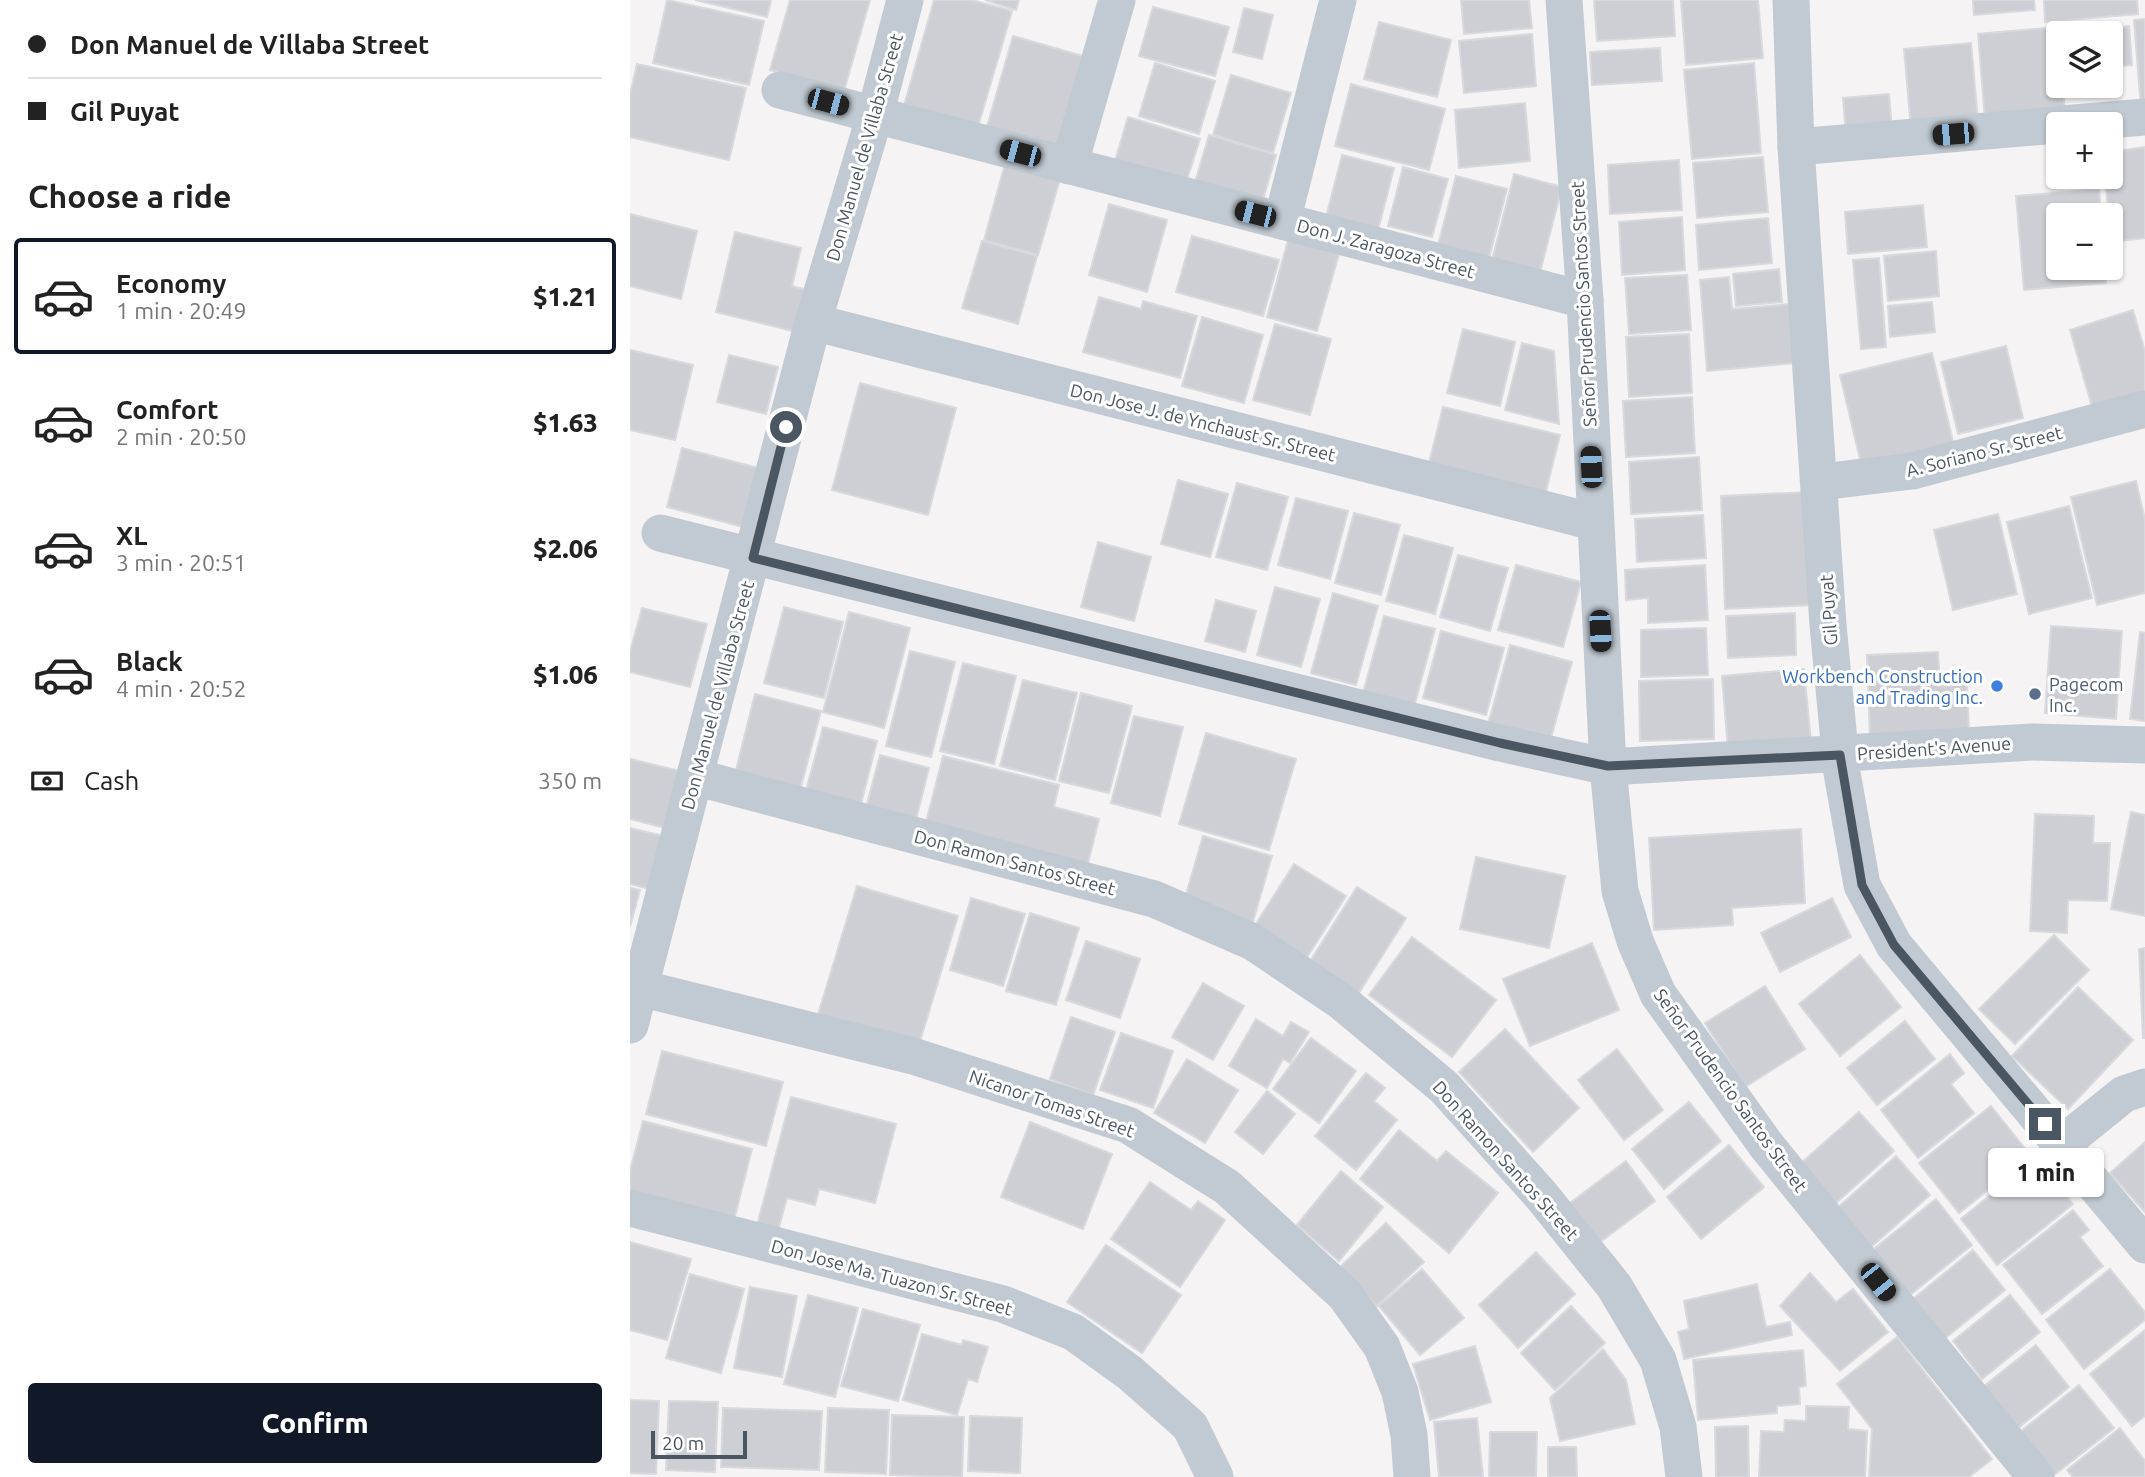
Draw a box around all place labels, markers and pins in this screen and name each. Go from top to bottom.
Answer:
place label: Workbench Construction and Trading Inc. [1782,666,1983,707]
place label: Pagecom Inc. [2049,674,2124,715]
marker: Workbench Construction and Trading Inc. [1989,678,2005,694]
marker: Pagecom Inc. [2027,686,2043,702]

